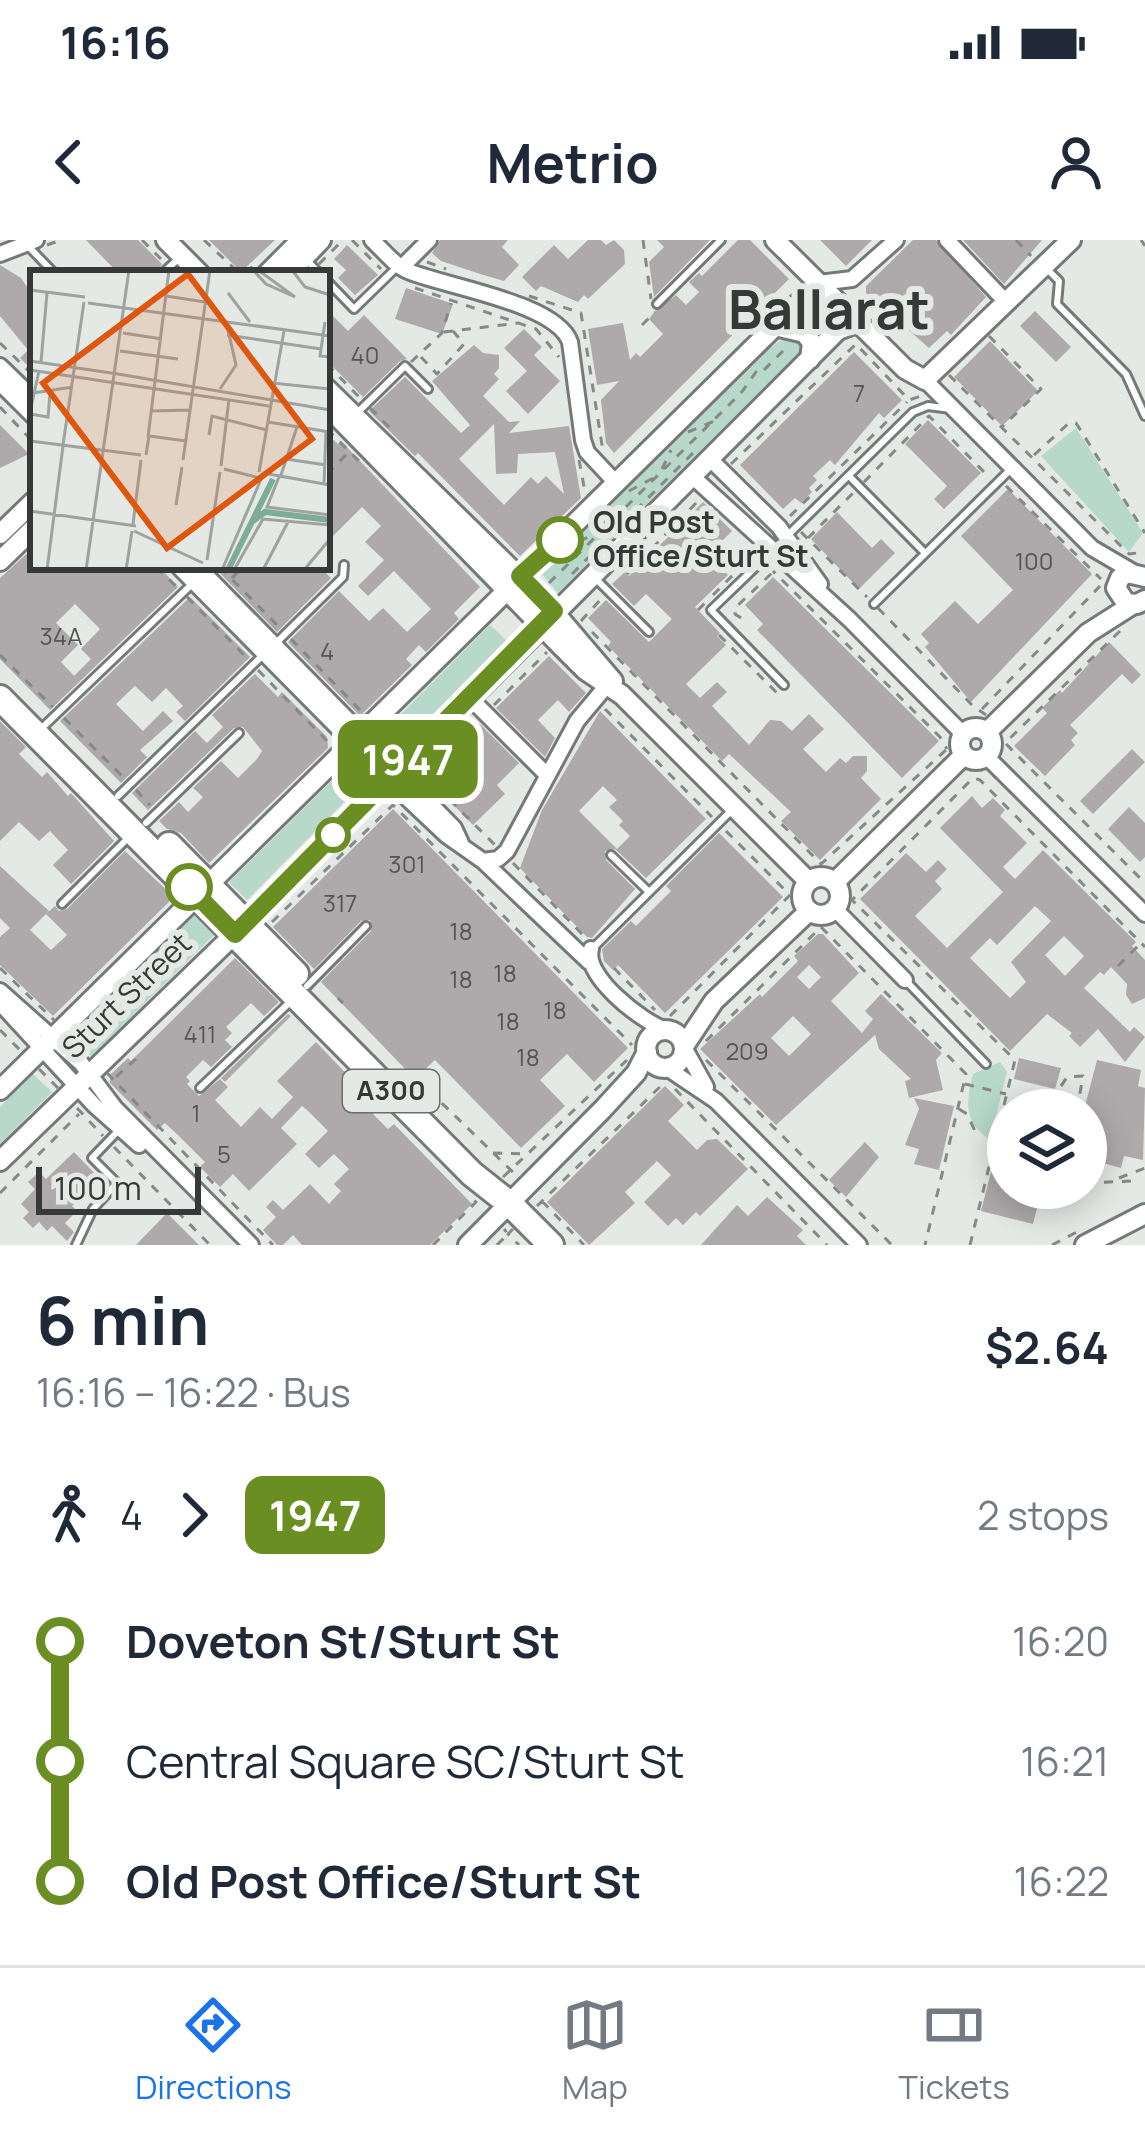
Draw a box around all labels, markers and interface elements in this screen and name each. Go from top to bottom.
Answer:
text: 16:16 [60,11,171,73]
text: Metrio [486,125,659,199]
icon: back [36,129,102,195]
icon: person [1043,129,1109,195]
inset map [30,270,330,570]
district label: Ballarat [728,271,930,345]
house number: 40 [351,338,379,371]
house number: 7 [853,376,865,409]
place label: Old Post Office/Sturt St [593,501,809,576]
marker: Old Post Office/Sturt St [538,518,582,562]
house number: 100 [1015,544,1053,577]
house number: 34A [40,619,82,652]
house number: 4 [320,634,334,667]
line badge: 1947 [324,720,492,798]
text: 1947 [362,730,454,788]
unlabelled marker [317,819,349,851]
house number: 301 [388,847,426,880]
unlabelled marker [167,865,211,909]
house number: 317 [323,886,357,919]
house number: 18 [449,914,473,947]
street label: Sturt Street [52,923,200,1067]
house number: 18 [493,956,517,989]
house number: 18 [449,962,473,995]
house number: 18 [543,993,567,1026]
house number: 18 [496,1004,520,1037]
house number: 411 [184,1017,216,1050]
house number: 209 [725,1034,769,1067]
house number: 18 [516,1040,540,1073]
road number: A300 [343,1070,439,1112]
map controls [987,1089,1107,1209]
button: layers [987,1089,1107,1209]
house number: 1 [191,1096,201,1129]
house number: 5 [217,1137,231,1170]
scale bar [36,1161,201,1214]
text: 100 m [54,1165,142,1210]
text: 6 min [36,1275,209,1365]
text: $2.64 [985,1316,1109,1378]
text: 16:16 – 16:22 · Bus [36,1365,351,1419]
icon: walk [36,1482,102,1548]
icon: forward [161,1482,227,1548]
text: 1947 [269,1486,361,1544]
text: 4 [120,1488,143,1542]
text: 2 stops [977,1488,1109,1542]
text: Doveton St/Sturt St [126,1610,560,1672]
text: 16:20 [1012,1614,1109,1668]
text: Central Square SC/Sturt St [126,1730,685,1792]
text: 16:21 [1020,1734,1109,1788]
text: Old Post Office/Sturt St [126,1850,641,1912]
text: 16:22 [1013,1854,1109,1908]
tab: Directions [135,1992,292,2109]
tab: Map [562,1992,628,2109]
tab: Tickets [898,1992,1010,2109]

